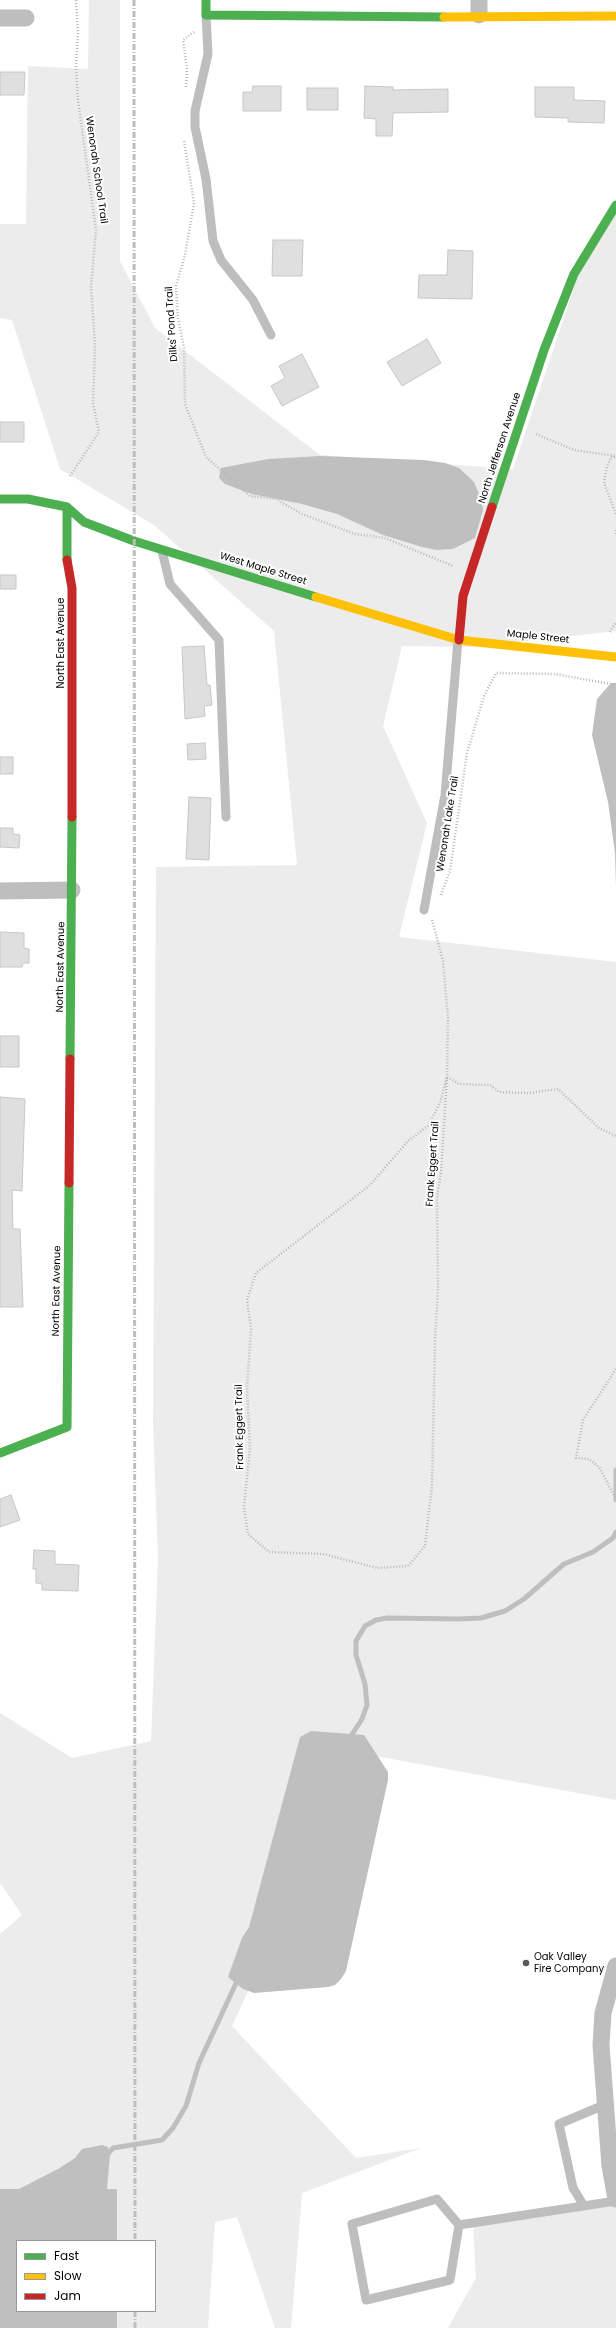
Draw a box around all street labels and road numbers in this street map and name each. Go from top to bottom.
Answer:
street label: Wenonah School Trail [83,116,109,224]
street label: Dilks' Pond Trail [163,286,181,362]
street label: North Jefferson Avenue [476,391,524,505]
street label: West Maple Street [218,550,308,588]
street label: North East Avenue [55,598,67,688]
street label: Maple Street [506,628,570,646]
street label: Wenonah Lake Trail [434,775,462,873]
street label: North East Avenue [54,921,68,1013]
street label: Frank Eggert Trail [424,1121,442,1207]
street label: North East Avenue [50,1245,64,1337]
street label: Frank Eggert Trail [233,1384,247,1470]

